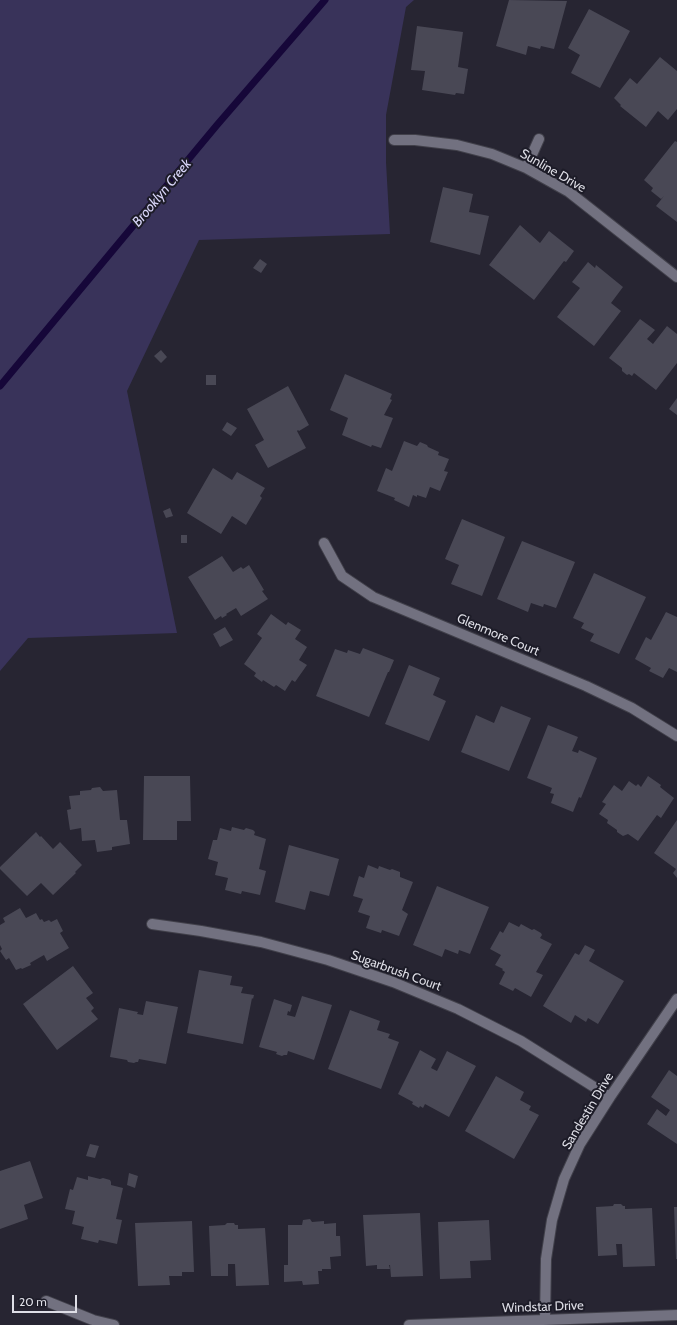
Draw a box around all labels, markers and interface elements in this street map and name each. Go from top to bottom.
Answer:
street label: Sunline Drive [517,146,589,196]
water label: Brooklyn Creek [129,156,195,230]
street label: Glenmore Court [454,611,542,659]
street label: Sugarbrush Court [349,947,443,995]
street label: Sandestin Drive [559,1070,617,1152]
scale bar [14,1287,79,1313]
text: 20 m [19,1294,47,1309]
street label: Windstar Drive [502,1298,584,1316]

